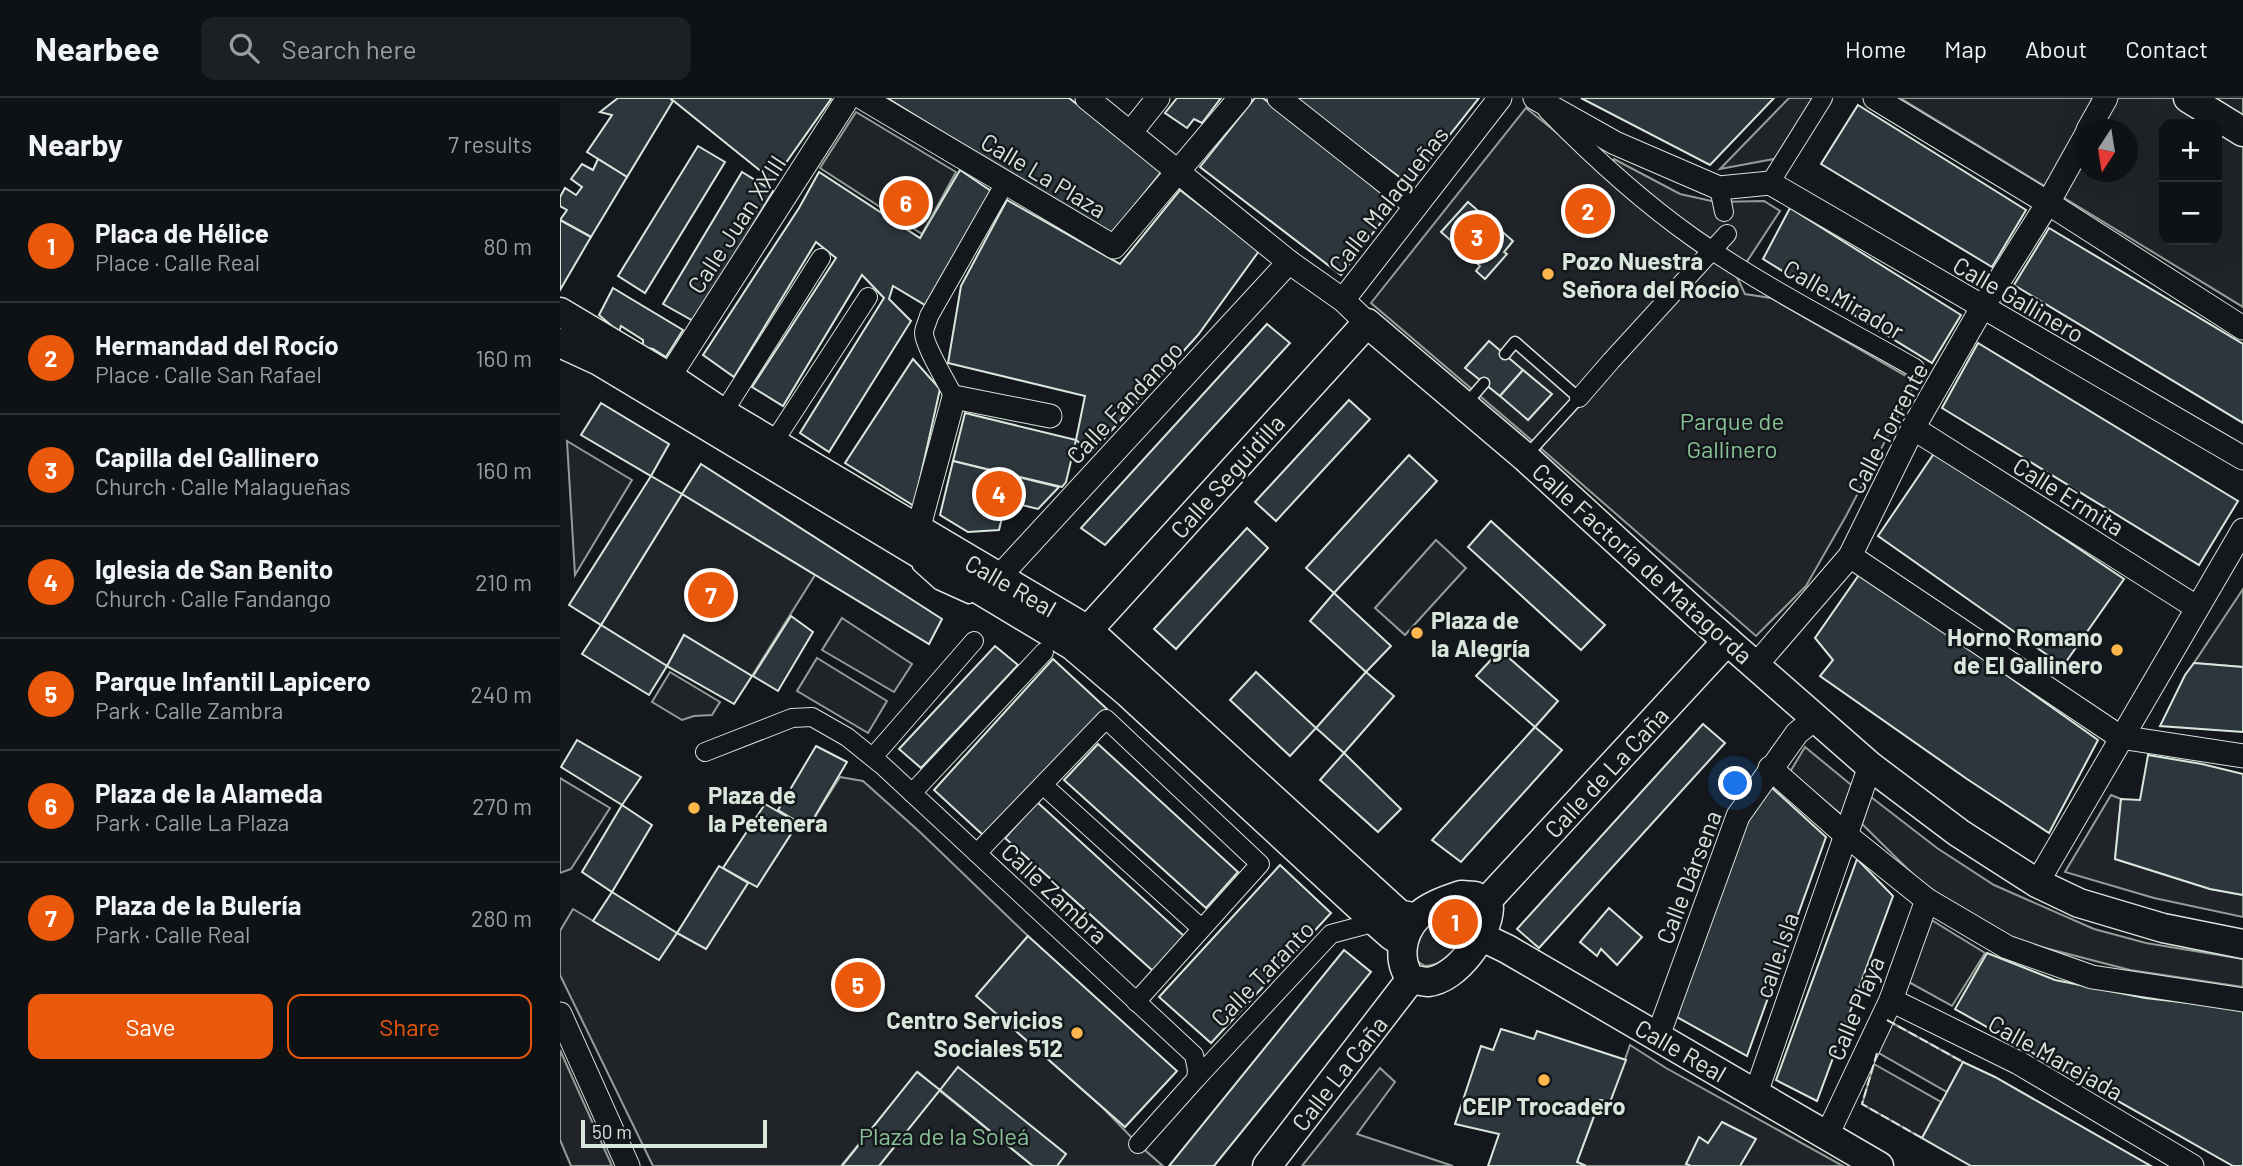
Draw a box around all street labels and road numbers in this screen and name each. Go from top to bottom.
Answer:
street label: Calle Malagueñas [1322,120,1454,278]
street label: Calle La Plaza [976,126,1112,224]
street label: Calle Juan XXIII [681,149,791,299]
street label: Calle Gallinero [1948,250,2090,348]
street label: Calle Mirador [1779,253,1910,345]
street label: Calle Fandango [1060,335,1188,469]
street label: Calle Torrente [1840,357,1934,499]
street label: Calle Seguidilla [1164,408,1290,544]
street label: Calle Ermita [2008,450,2130,542]
street label: Calle Factoría de Matagorda [1527,456,1759,670]
street label: Calle Real [960,547,1062,623]
street label: Calle de La Caña [1538,700,1674,844]
street label: Calle Dársena [1649,806,1727,948]
street label: Calle Zambra [996,836,1114,950]
street label: calle Isla [1748,908,1804,1002]
street label: Calle Taranto [1204,914,1320,1032]
street label: Calle Playa [1820,952,1890,1064]
street label: Calle Marejada [1984,1008,2128,1106]
street label: Calle La Caña [1285,1010,1393,1136]
street label: Calle Real [1630,1012,1732,1088]

